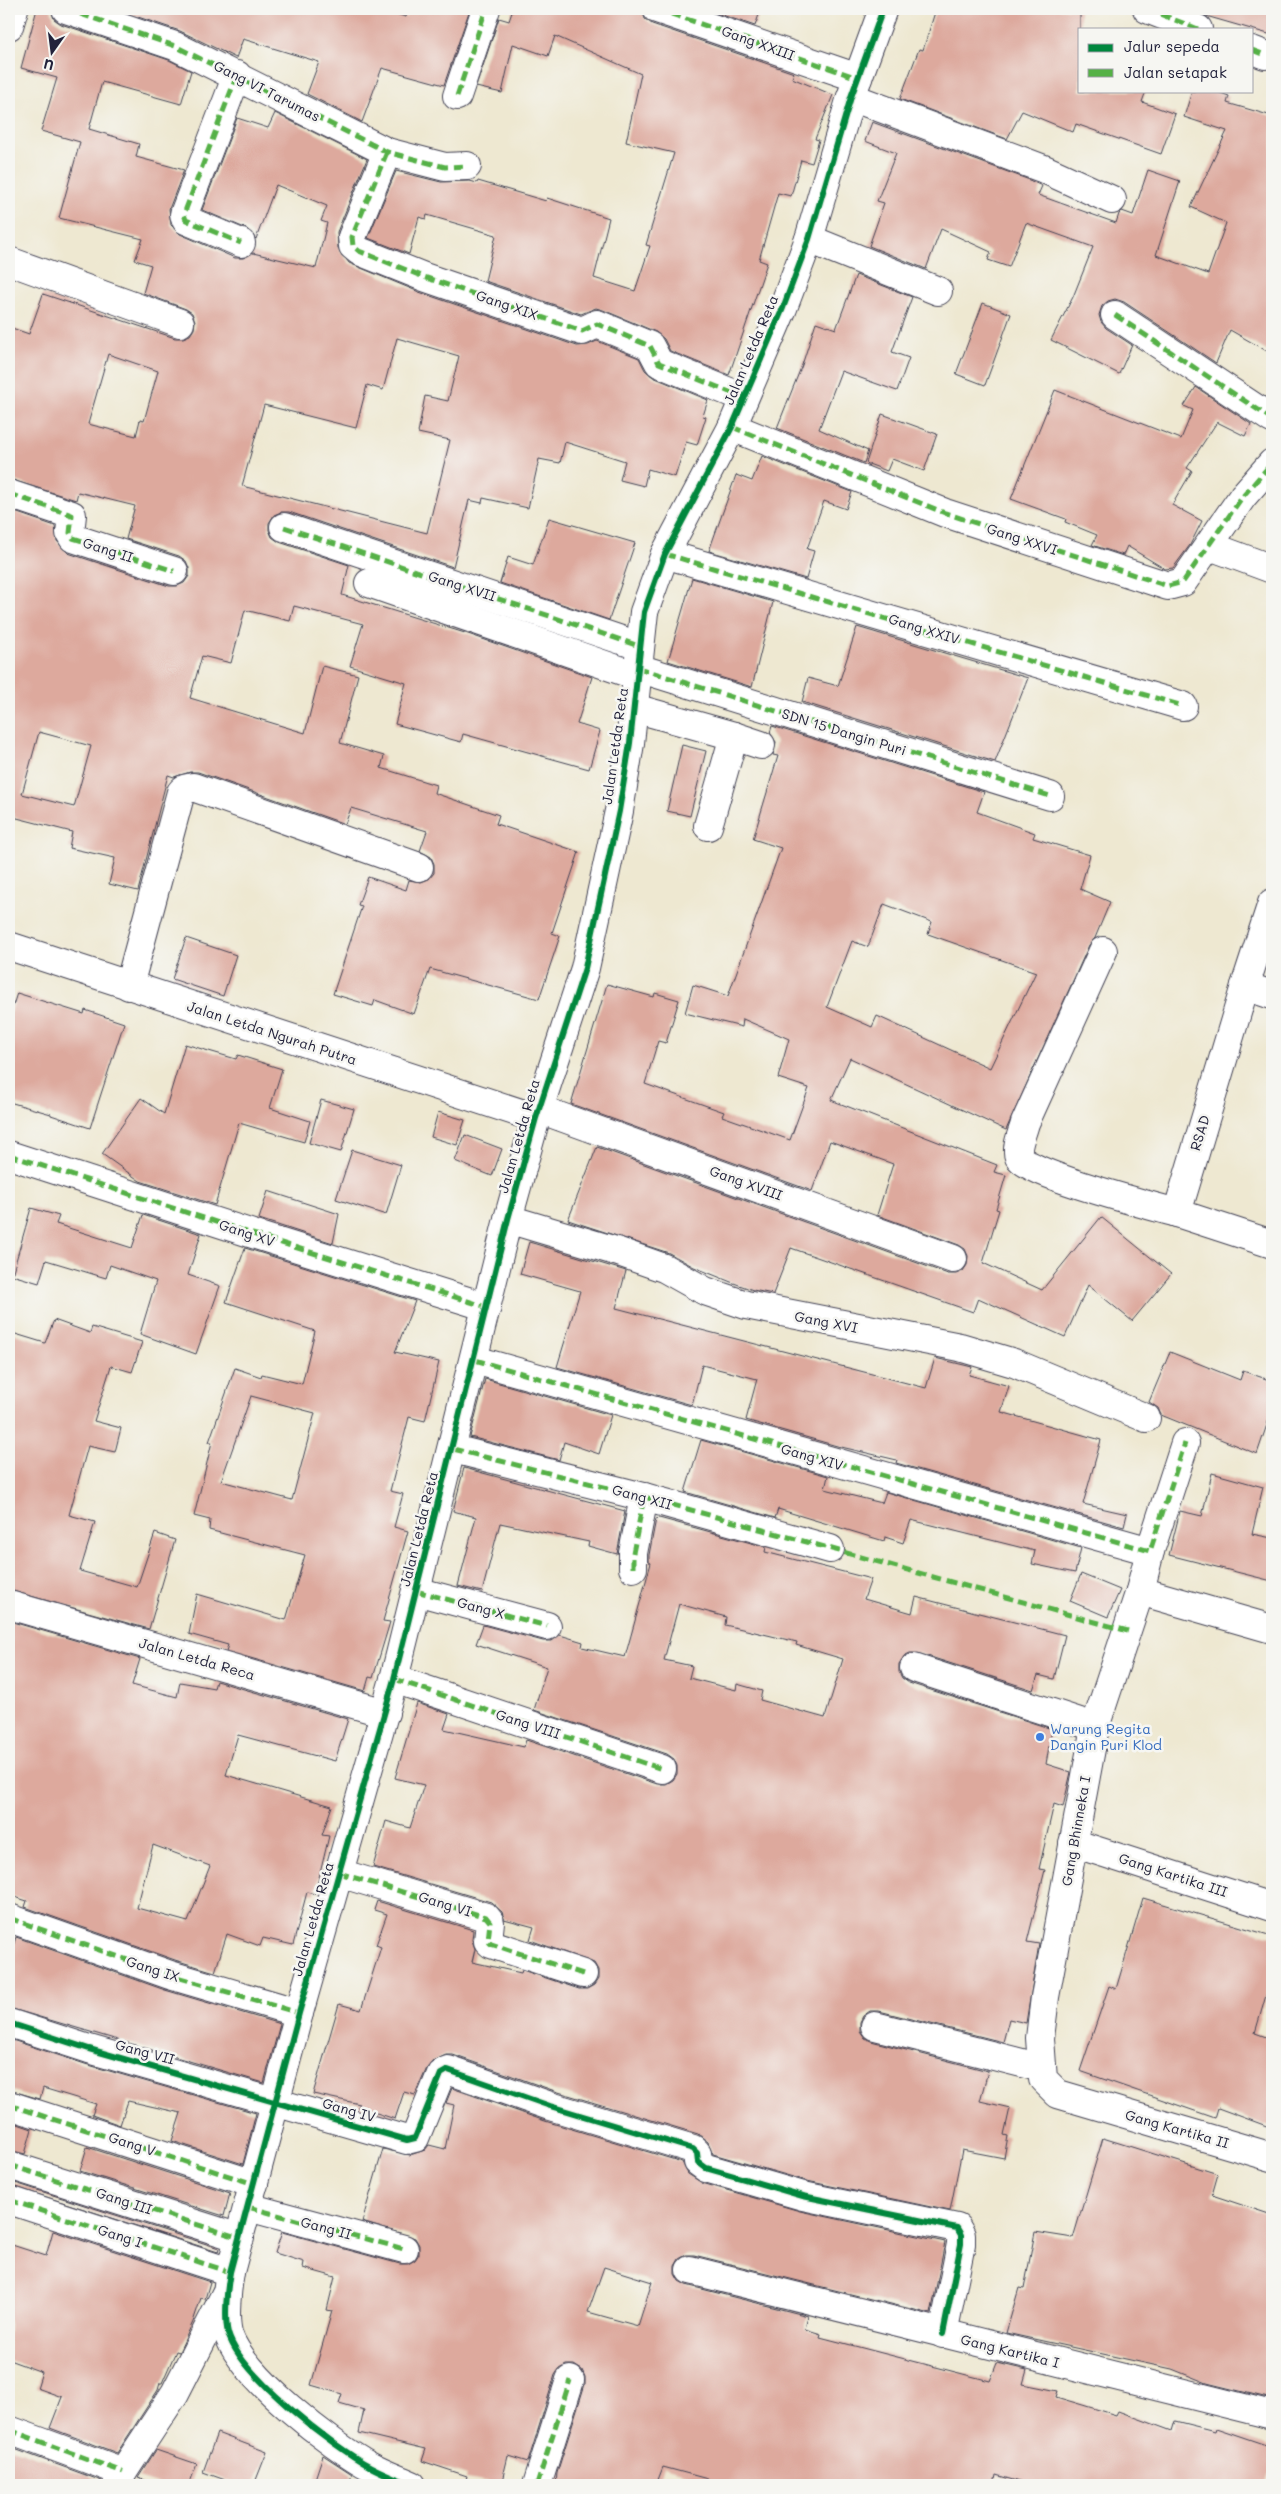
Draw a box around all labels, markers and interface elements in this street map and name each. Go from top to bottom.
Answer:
street label: Gang XXIII [719,21,797,65]
north arrow [28,28,78,78]
legend [1078,28,1254,92]
text: Jalur sepeda [1124,36,1220,56]
text: U [42,55,56,76]
street label: Gang VI Tarumas [211,56,324,126]
text: Jalan setapak [1124,62,1227,82]
street label: Gang XIX [474,285,541,324]
street label: Jalan Letda Reta [719,292,782,408]
street label: Gang XXVI [984,518,1060,559]
street label: Gang II [81,532,136,567]
street label: Gang XVII [426,566,498,605]
street label: Gang XXIV [886,609,962,648]
street label: Jalan Letda Reta [597,686,632,806]
street label: SDN 15 Dangin Puri [779,704,909,760]
street label: Jalan Letda Ngurah Putra [185,996,360,1069]
street label: Jalan Letda Reta [493,1077,544,1195]
street label: RSAD [1185,1113,1214,1153]
street label: Gang XVIII [707,1161,785,1204]
street label: Gang XV [217,1215,278,1250]
street label: Gang XVI [793,1306,859,1337]
street label: Gang XIV [779,1439,845,1474]
street label: Jalan Letda Reta [395,1469,442,1588]
street label: Gang XII [610,1479,674,1514]
street label: Gang X [455,1592,507,1623]
street label: Jalan Letda Reca [137,1633,257,1684]
street label: Gang VIII [493,1704,563,1743]
place label: Warung Regita Dangin Puri Klod [1050,1719,1162,1754]
marker: Warung Regita Dangin Puri Klod [1034,1731,1046,1743]
street label: Gang Bhinneka I [1056,1774,1095,1887]
street label: Gang Kartika III [1116,1848,1230,1901]
street label: Jalan Letda Reta [287,1860,338,1978]
street label: Gang VI [416,1886,474,1921]
street label: Gang IX [124,1951,182,1986]
street label: Gang VII [113,2034,177,2069]
street label: Gang IV [320,2093,378,2126]
street label: Gang Kartika II [1123,2105,1231,2152]
street label: Gang V [106,2127,158,2160]
street label: Gang III [94,2183,155,2218]
street label: Gang II [299,2212,354,2243]
street label: Gang I [96,2219,145,2252]
street label: Gang Kartika I [959,2329,1061,2372]

